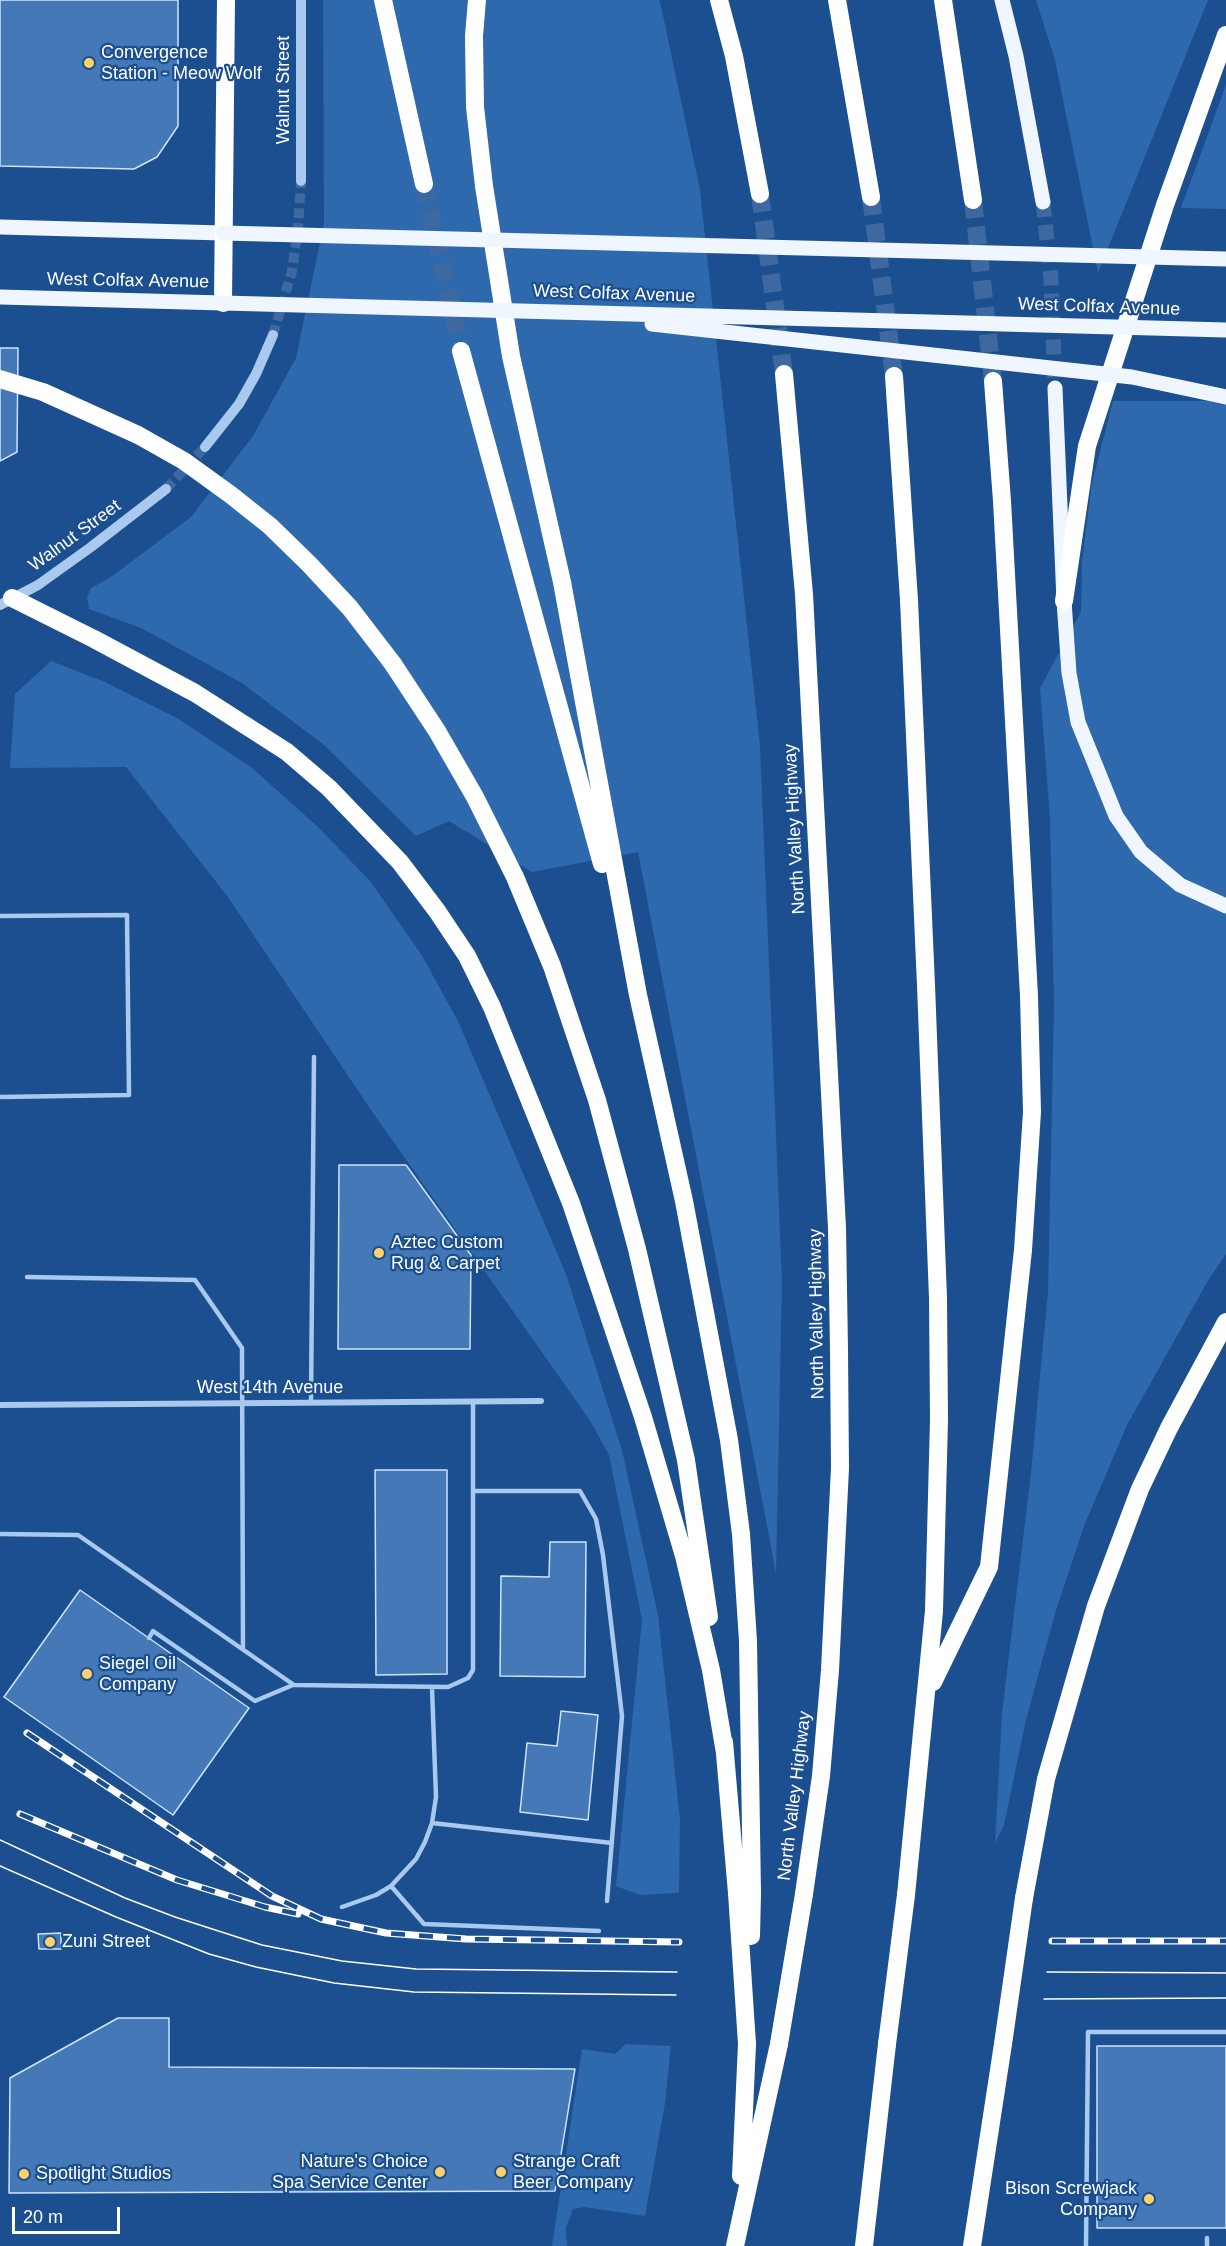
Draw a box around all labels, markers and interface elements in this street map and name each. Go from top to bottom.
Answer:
street label: Walnut Street [273,36,295,144]
place label: Convergence Station - Meow Wolf [101,42,262,84]
marker: Convergence Station - Meow Wolf [82,56,96,70]
street label: West Colfax Avenue [47,269,209,293]
street label: West Colfax Avenue [532,280,696,308]
street label: West Colfax Avenue [1017,293,1181,321]
street label: Walnut Street [25,495,125,577]
street label: North Valley Highway [780,743,810,915]
street label: North Valley Highway [805,1228,829,1400]
place label: Aztec Custom Rug & Carpet [391,1232,503,1274]
marker: Aztec Custom Rug & Carpet [372,1246,386,1260]
street label: West 14th Avenue [197,1377,343,1399]
place label: Siegel Oil Company [99,1653,176,1696]
marker: Siegel Oil Company [80,1667,94,1681]
street label: North Valley Highway [774,1710,816,1882]
place label: Zuni Street [62,1931,150,1953]
marker: Zuni Street [43,1935,57,1949]
place label: Nature's Choice Spa Service Center [272,2151,428,2194]
place label: Strange Craft Beer Company [513,2151,633,2194]
place label: Spotlight Studios [36,2163,171,2185]
marker: Nature's Choice Spa Service Center [433,2165,447,2179]
marker: Strange Craft Beer Company [494,2165,508,2179]
marker: Spotlight Studios [17,2167,31,2181]
place label: Bison Screwjack Company [1005,2178,1137,2220]
marker: Bison Screwjack Company [1142,2192,1156,2206]
scale bar [15,2195,123,2233]
text: 20 m [23,2207,63,2227]

